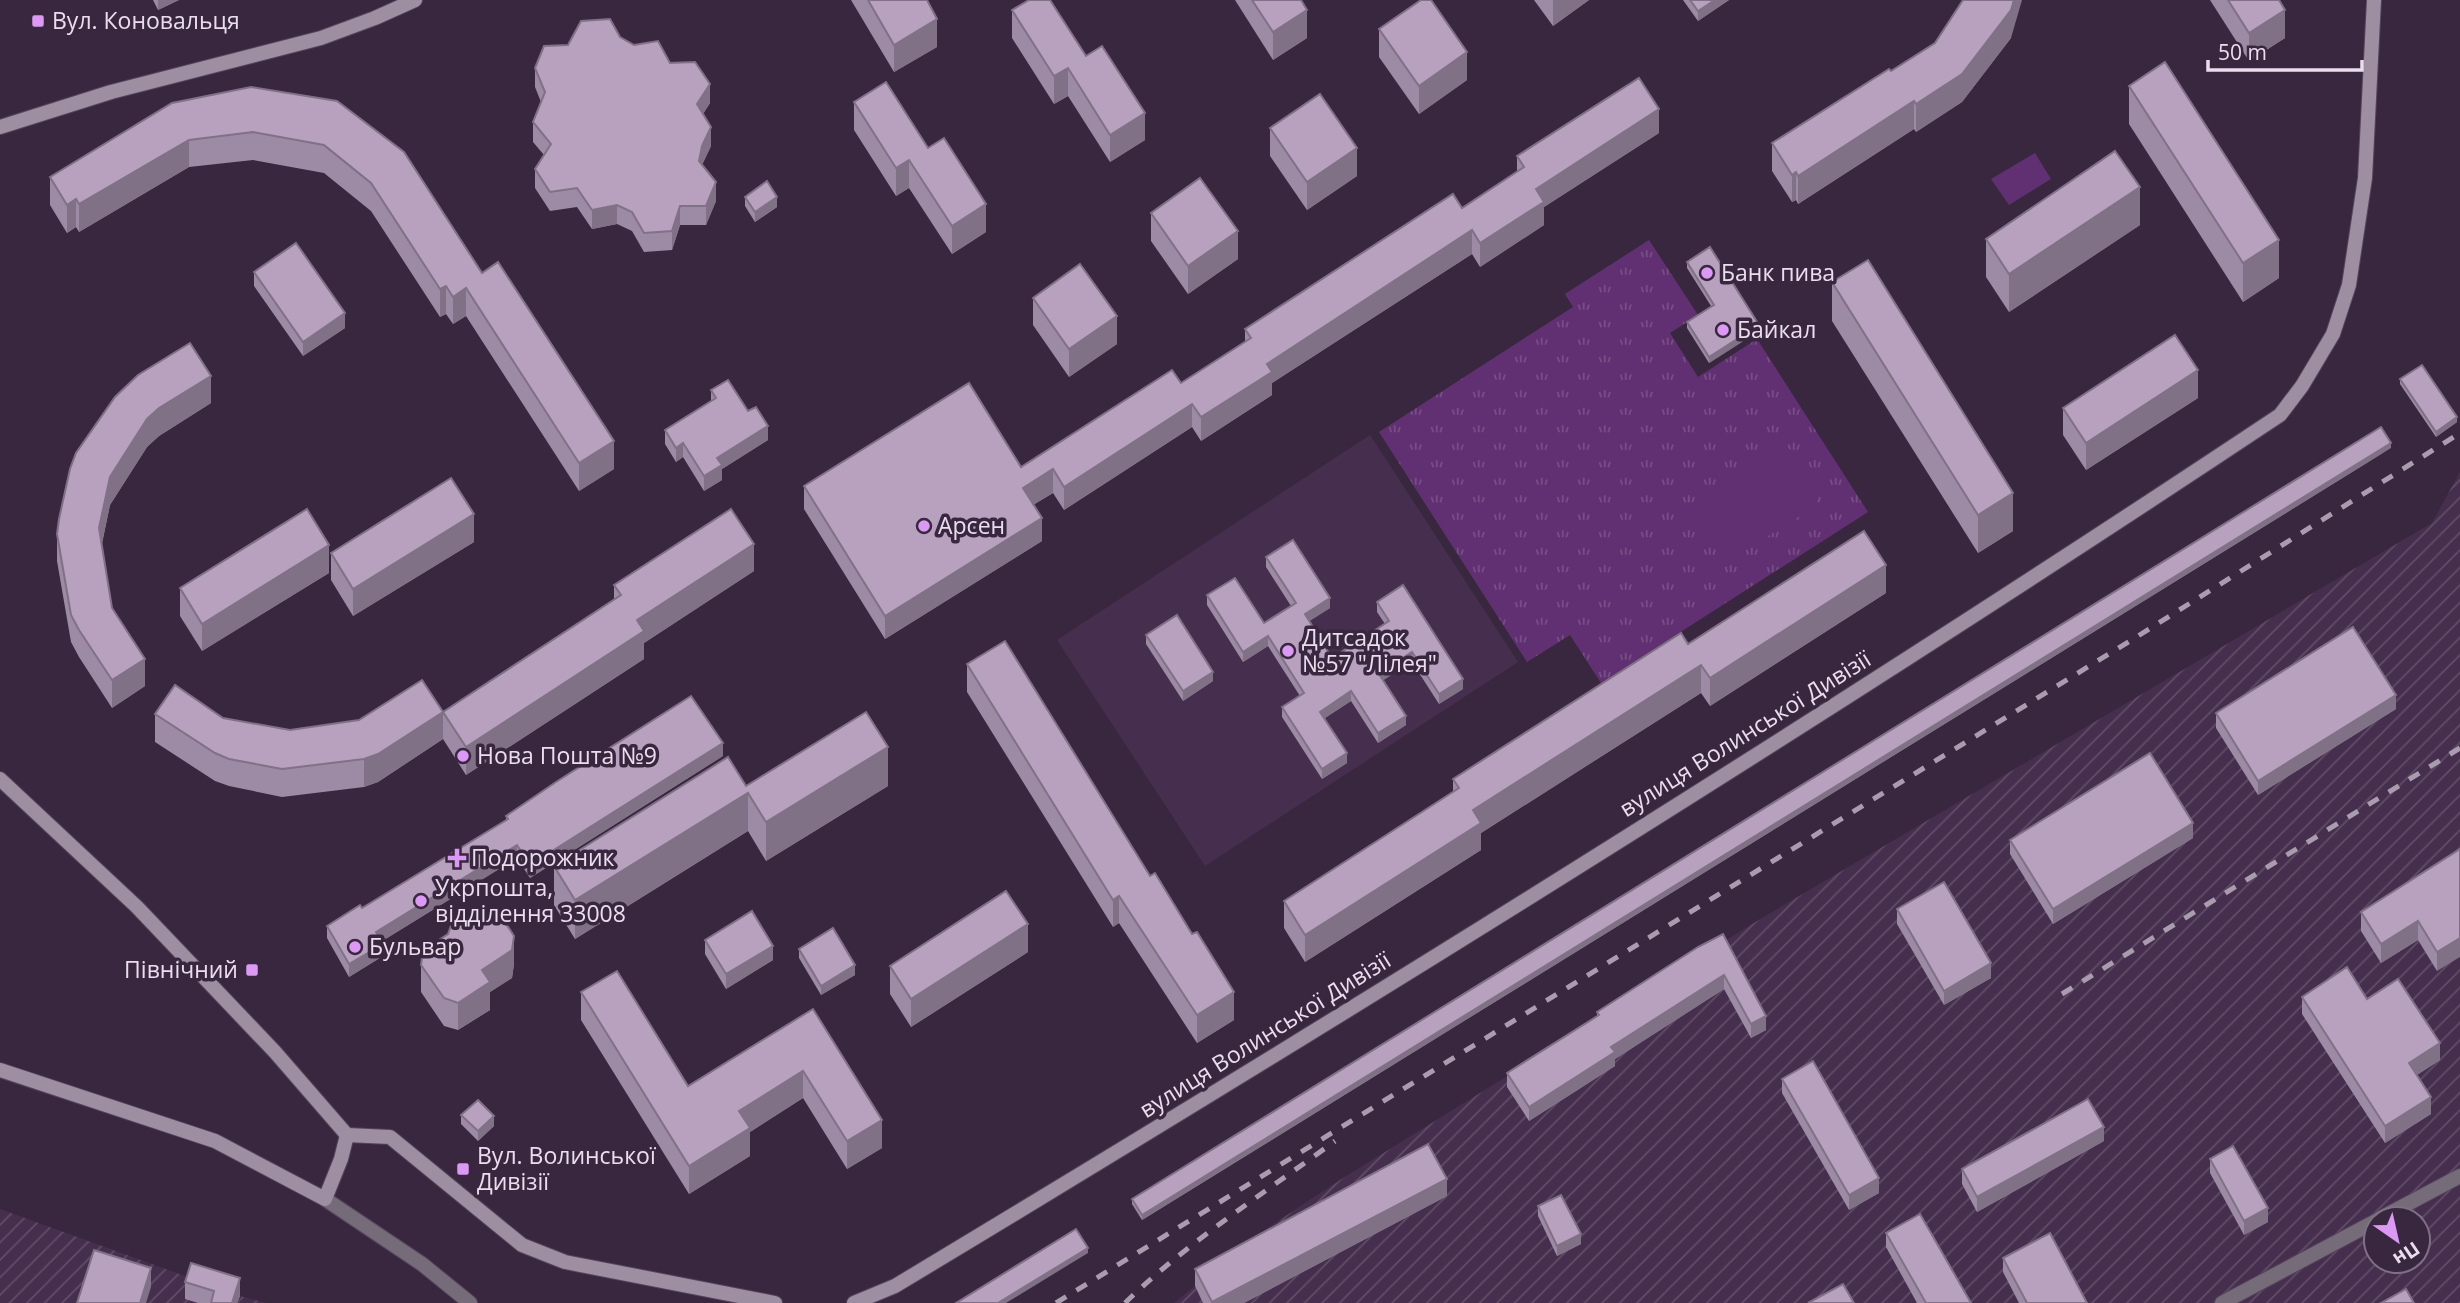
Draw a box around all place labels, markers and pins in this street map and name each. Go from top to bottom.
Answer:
place label: Вул. Коновальця [52,4,240,36]
marker: Вул. Коновальця [30,13,46,29]
place label: Банк пива [1721,256,1835,288]
marker: Банк пива [1699,265,1715,281]
place label: Байкал [1737,313,1816,345]
marker: Байкал [1715,322,1731,338]
place label: Арсен [938,509,1005,541]
marker: Арсен [916,518,932,534]
place label: Дитсадок №57 "Лілея" [1302,621,1437,679]
marker: Дитсадок №57 "Лілея" [1280,643,1296,659]
place label: Нова Пошта №9 [477,739,657,771]
marker: Нова Пошта №9 [455,748,471,764]
place label: Подорожник [471,841,615,873]
marker: Подорожник [449,850,465,866]
place label: Укрпошта, відділення 33008 [435,871,626,929]
marker: Укрпошта, відділення 33008 [413,893,429,909]
place label: Бульвар [369,930,461,962]
marker: Бульвар [347,939,363,955]
place label: Північний [124,953,238,985]
marker: Північний [244,962,260,978]
place label: Вул. Волинської Дивізії [477,1139,657,1197]
marker: Вул. Волинської Дивізії [455,1161,471,1177]

